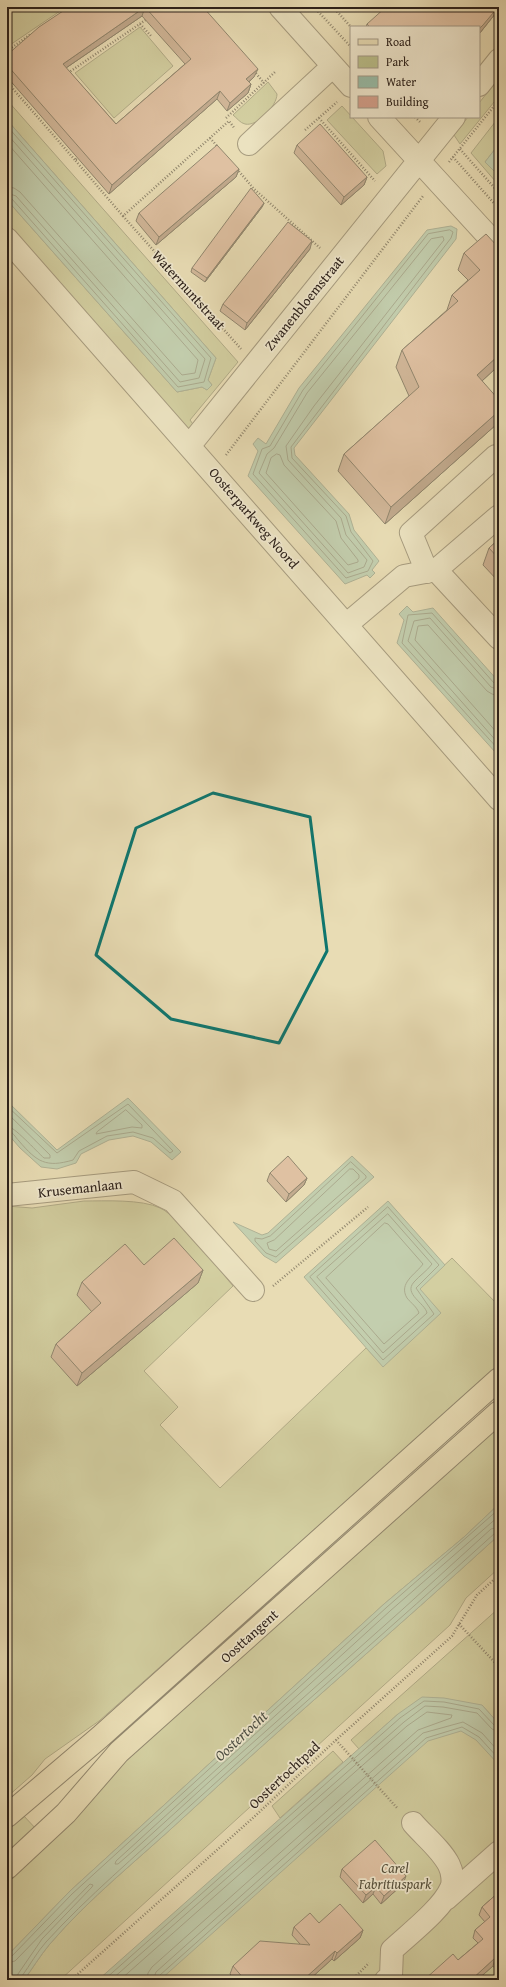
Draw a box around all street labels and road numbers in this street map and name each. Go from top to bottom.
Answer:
street label: Watermuntstraat [148,246,230,334]
street label: Zwanenbloemstraat [260,251,349,355]
street label: Oosterparkweg Noord [204,463,304,573]
street label: Krusemanlaan [37,1174,123,1202]
street label: Oosttangent [216,1604,282,1667]
street label: Oostertochtpad [244,1736,324,1813]

